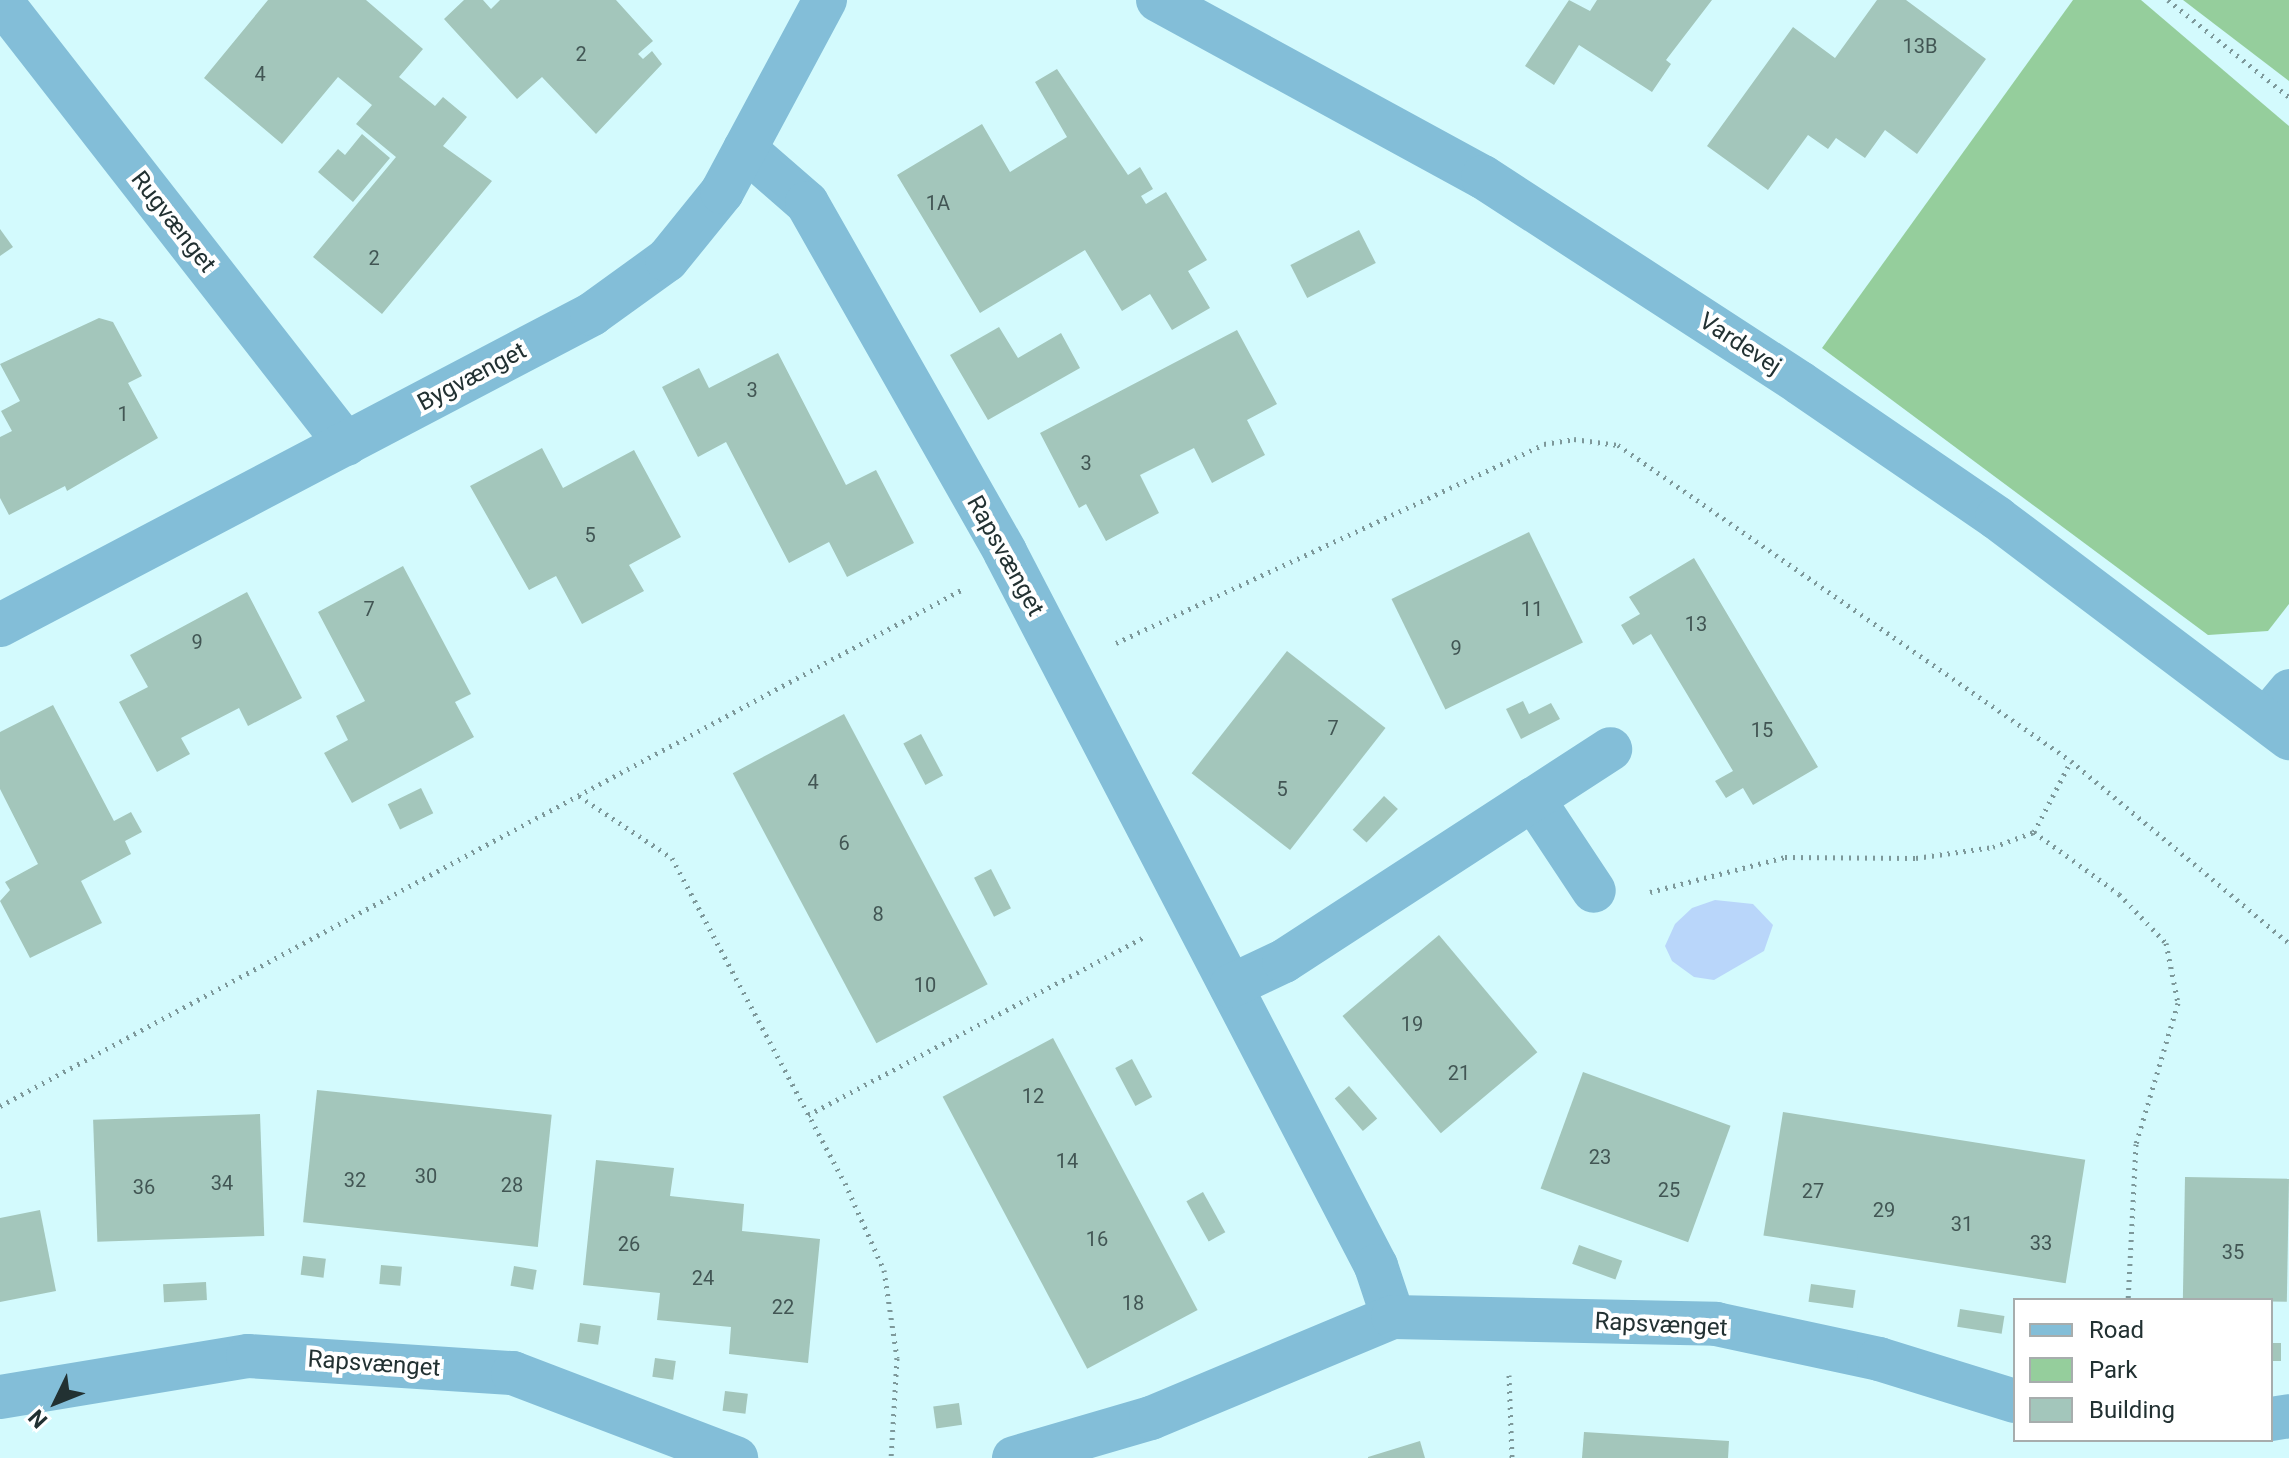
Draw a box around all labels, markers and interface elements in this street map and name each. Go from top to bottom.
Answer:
house number: 13B [1903,34,1937,58]
house number: 2 [575,42,587,66]
house number: 4 [254,62,266,86]
street label: Rugvænget [124,166,222,278]
house number: 1A [926,191,950,215]
house number: 2 [368,246,380,270]
street label: Vardevej [1694,307,1786,381]
street label: Bygvænget [413,336,531,418]
house number: 3 [746,378,758,402]
house number: 1 [117,402,129,426]
house number: 3 [1080,451,1092,475]
street label: Rapsvænget [960,491,1050,621]
house number: 5 [584,523,596,547]
house number: 7 [363,597,375,621]
house number: 11 [1521,597,1543,621]
house number: 13 [1685,612,1707,636]
house number: 9 [191,630,203,654]
house number: 9 [1450,636,1462,660]
house number: 7 [1327,716,1339,740]
house number: 15 [1751,718,1773,742]
house number: 4 [807,770,819,794]
house number: 5 [1276,777,1288,801]
house number: 6 [838,831,850,855]
house number: 8 [872,902,884,926]
house number: 10 [914,973,936,997]
house number: 19 [1401,1012,1423,1036]
house number: 21 [1448,1061,1470,1085]
house number: 12 [1022,1084,1044,1108]
house number: 23 [1589,1145,1611,1169]
house number: 14 [1056,1149,1078,1173]
house number: 30 [415,1164,437,1188]
house number: 32 [344,1168,366,1192]
house number: 34 [211,1171,233,1195]
house number: 28 [501,1173,523,1197]
house number: 36 [133,1175,155,1199]
house number: 25 [1658,1178,1680,1202]
house number: 27 [1802,1179,1824,1203]
house number: 29 [1873,1198,1895,1222]
house number: 31 [1951,1212,1973,1236]
house number: 16 [1086,1227,1108,1251]
house number: 33 [2030,1231,2052,1255]
house number: 26 [618,1232,640,1256]
house number: 35 [2222,1240,2244,1264]
house number: 24 [692,1266,714,1290]
house number: 18 [1122,1291,1144,1315]
house number: 22 [772,1295,794,1319]
legend [2013,1298,2273,1442]
street label: Rapsvænget [1594,1307,1728,1343]
text: Road [2089,1316,2144,1344]
street label: Rapsvænget [307,1345,441,1383]
text: Park [2089,1356,2137,1384]
north arrow [16,1362,96,1442]
text: Building [2089,1396,2175,1424]
text: N [24,1405,53,1433]

